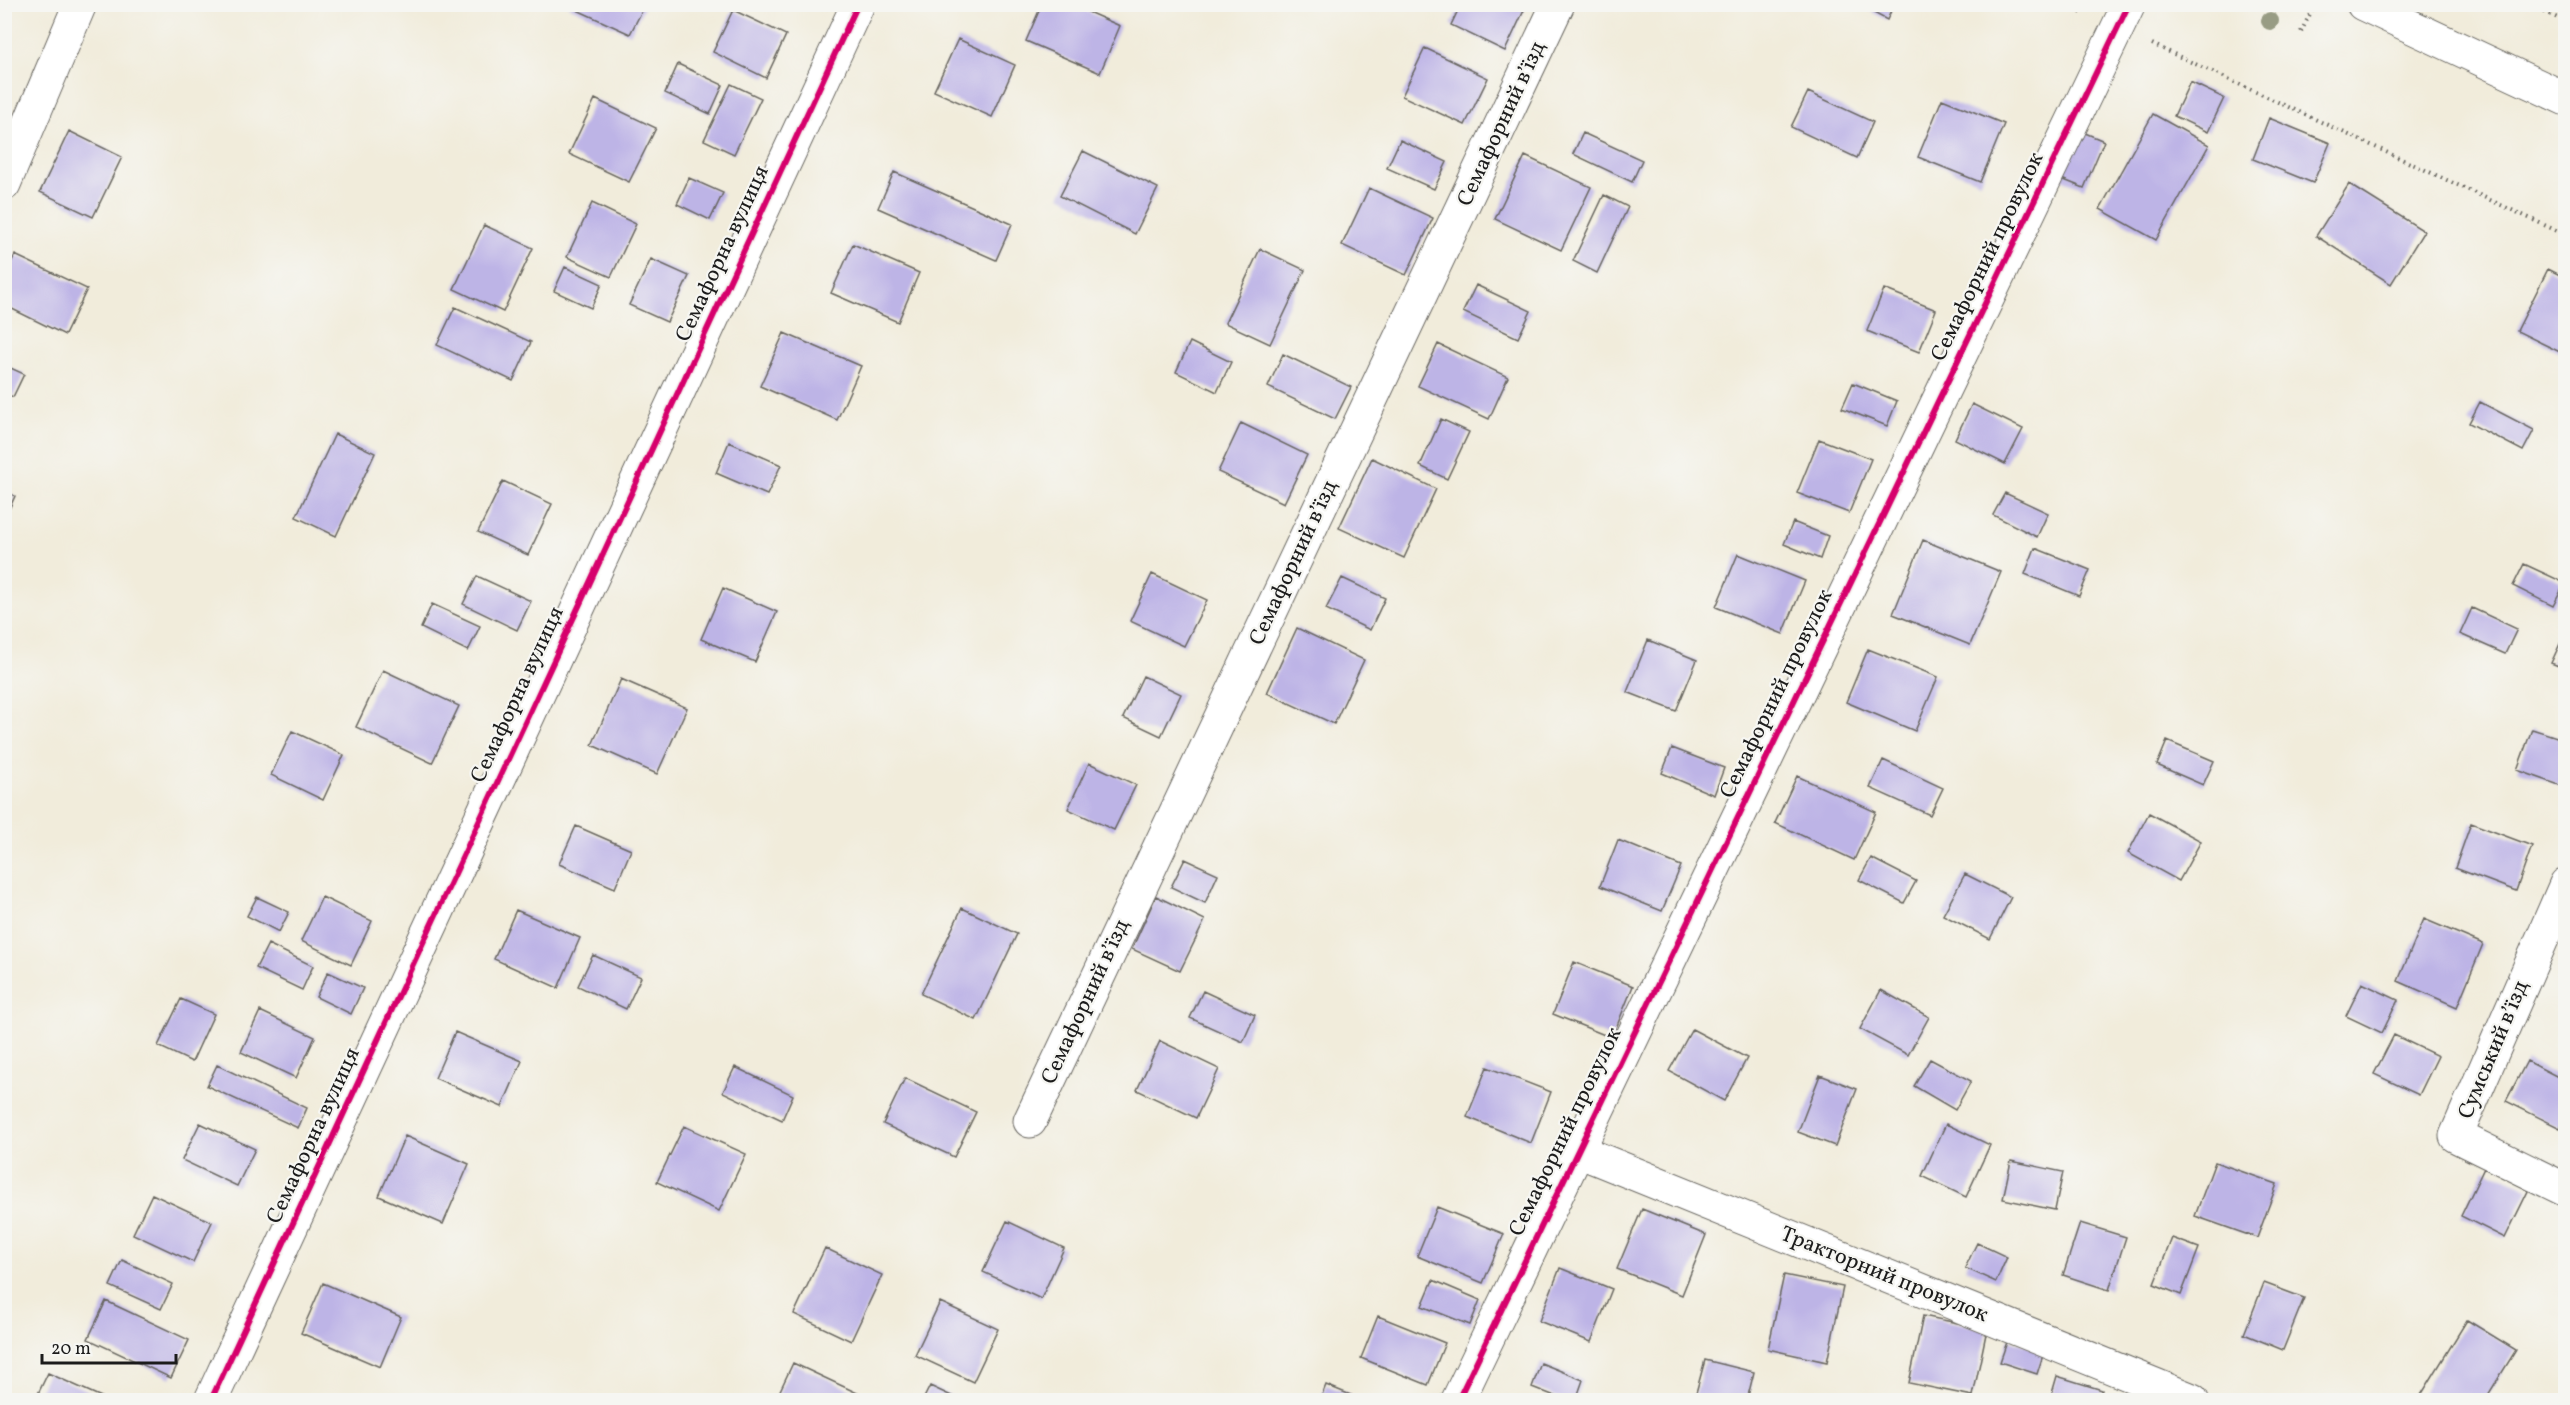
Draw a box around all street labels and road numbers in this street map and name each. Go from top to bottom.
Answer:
street label: Семафорний в’їзд [1450,36,1554,212]
street label: Семафорний провулок [1924,147,2052,367]
street label: Семафорна вулиця [669,161,777,347]
street label: Семафорний в’їзд [1242,475,1346,651]
street label: Семафорний провулок [1713,584,1841,804]
street label: Семафорна вулиця [464,602,572,788]
street label: Семафорний в’їзд [1034,914,1138,1090]
street label: Сумський вʼїзд [2451,975,2537,1124]
street label: Семафорний провулок [1502,1022,1630,1242]
street label: Семафорна вулиця [260,1043,368,1229]
street label: Тракторний провулок [1776,1219,1993,1331]

